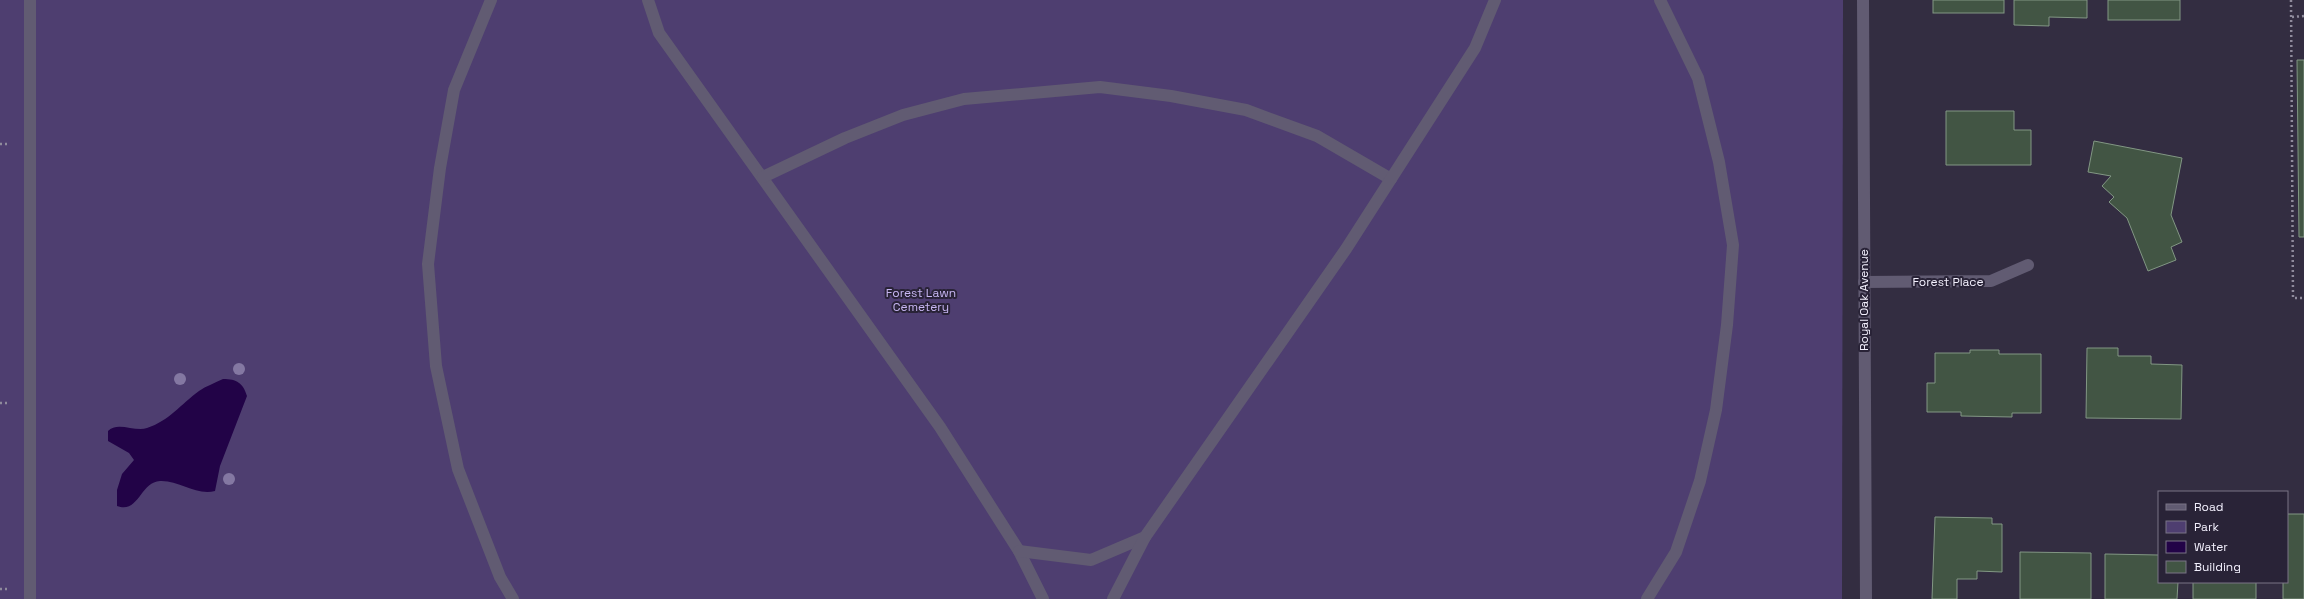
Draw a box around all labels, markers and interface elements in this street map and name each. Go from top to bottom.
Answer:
street label: Royal Oak Avenue [1856,249,1872,351]
street label: Forest Place [1912,274,1984,290]
park label: Forest Lawn Cemetery [886,285,956,315]
legend [2158,491,2288,583]
text: Road [2194,499,2223,515]
text: Park [2194,519,2219,535]
text: Water [2194,539,2228,555]
text: Building [2194,559,2241,575]

